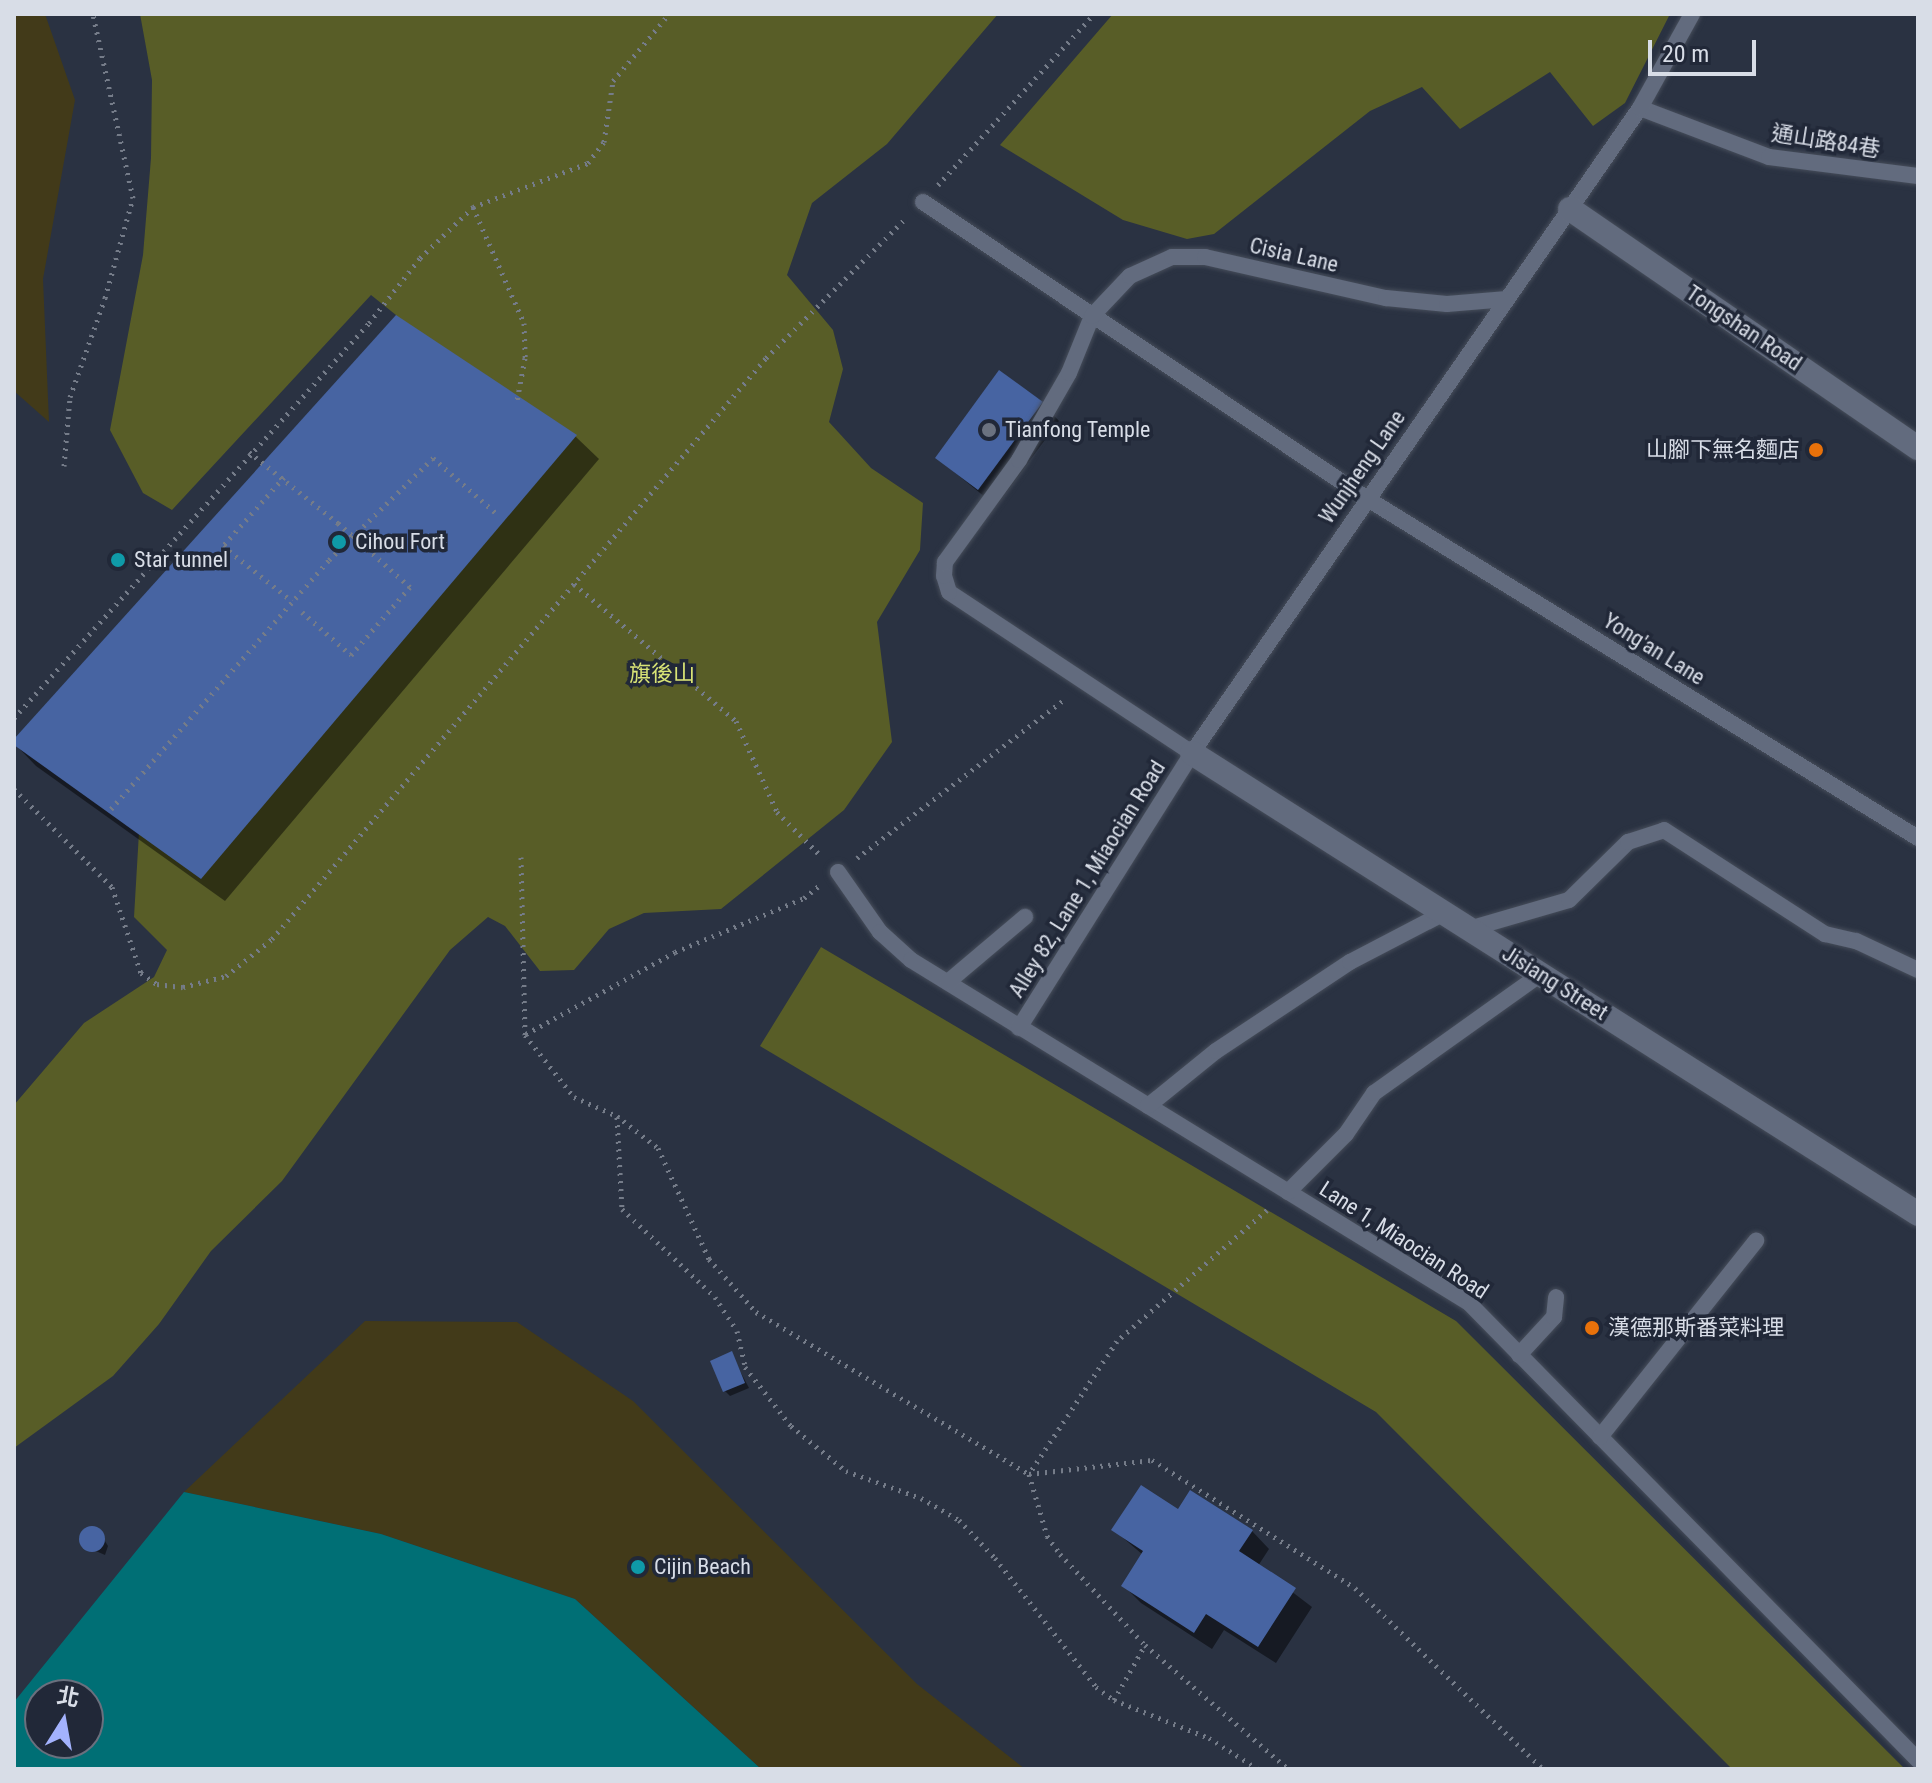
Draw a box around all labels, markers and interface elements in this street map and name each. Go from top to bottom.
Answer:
scale bar [1652,24,1760,74]
text: 20 m [1662,40,1709,68]
street label: 通山路84巷 [1770,119,1882,163]
street label: Cisia Lane [1247,232,1341,278]
street label: Tongshan Road [1681,280,1807,376]
street label: Wunjheng Lane [1313,405,1411,529]
place label: Tianfong Temple [1005,417,1151,443]
marker: Tianfong Temple [980,421,998,439]
place label: 山腳下無名麵店 [1646,437,1800,463]
marker: 山腳下無名麵店 [1807,441,1825,459]
place label: Cihou Fort [355,529,445,555]
marker: Cihou Fort [330,533,348,551]
place label: Star tunnel [134,547,228,573]
marker: Star tunnel [109,551,127,569]
street label: Yong'an Lane [1598,607,1710,691]
park label: 旗後山 [629,661,695,687]
street label: Alley 82, Lane 1, Miaocian Road [1003,756,1171,1002]
street label: Jisiang Street [1497,940,1613,1026]
street label: Lane 1, Miaocian Road [1315,1176,1493,1304]
place label: 漢德那斯番菜料理 [1608,1315,1784,1341]
marker: 漢德那斯番菜料理 [1583,1319,1601,1337]
place label: Cijin Beach [654,1554,751,1580]
marker: Cijin Beach [629,1558,647,1576]
north arrow [24,1679,104,1759]
text: 北 [55,1683,81,1711]

